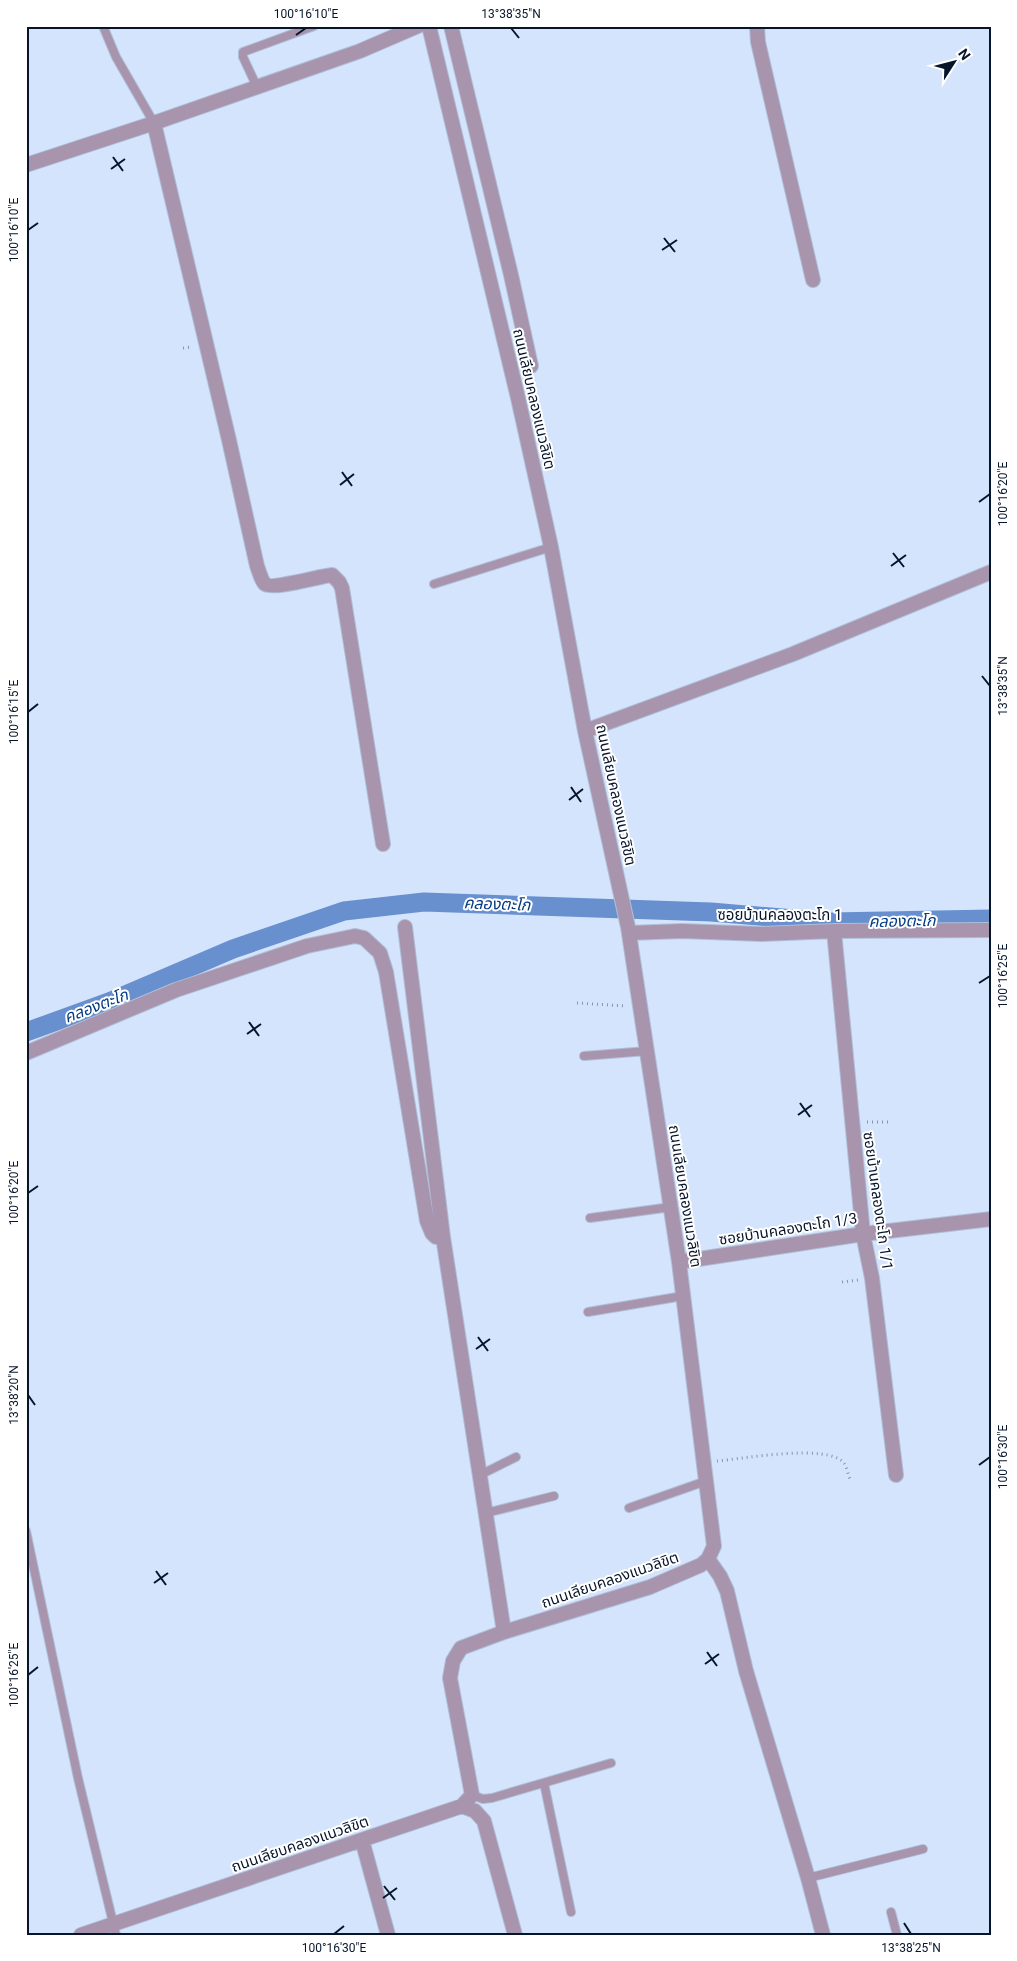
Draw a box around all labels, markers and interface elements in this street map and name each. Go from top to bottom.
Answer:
text: 100°16'10"E [274,7,338,21]
text: 13°38'35"N [481,7,541,21]
north arrow [930,38,980,88]
text: N [955,46,974,63]
text: 100°16'10"E [7,198,21,262]
street label: ถนนเลียบคลองแนวลิขิต [509,327,559,471]
text: 100°16'20"E [996,462,1010,526]
text: 13°38'35"N [996,656,1010,716]
text: 100°16'15"E [7,680,21,744]
street label: ถนนเลียบคลองแนวลิขิต [592,723,640,867]
water label: คลองตะโก [463,893,532,915]
street label: ซอยบ้านคลองตะโก 1 [717,906,843,924]
water label: คลองตะโก [868,911,937,931]
text: 100°16'25"E [996,944,1010,1008]
water label: คลองตะโก [61,985,132,1027]
street label: ถนนเลียบคลองแนวลิขิต [665,1123,705,1269]
street label: ซอยบ้านคลองตะโก 1/1 [859,1131,897,1271]
text: 100°16'20"E [7,1161,21,1225]
street label: ซอยบ้านคลองตะโก 1/3 [718,1209,858,1249]
text: 13°38'20"N [7,1365,21,1425]
text: 100°16'30"E [996,1425,1010,1489]
street label: ถนนเลียบคลองแนวลิขิต [539,1548,681,1612]
text: 100°16'25"E [7,1643,21,1707]
street label: ถนนเลียบคลองแนวลิขิต [229,1812,371,1876]
text: 100°16'30"E [302,1941,366,1955]
text: 13°38'25"N [881,1941,941,1955]

